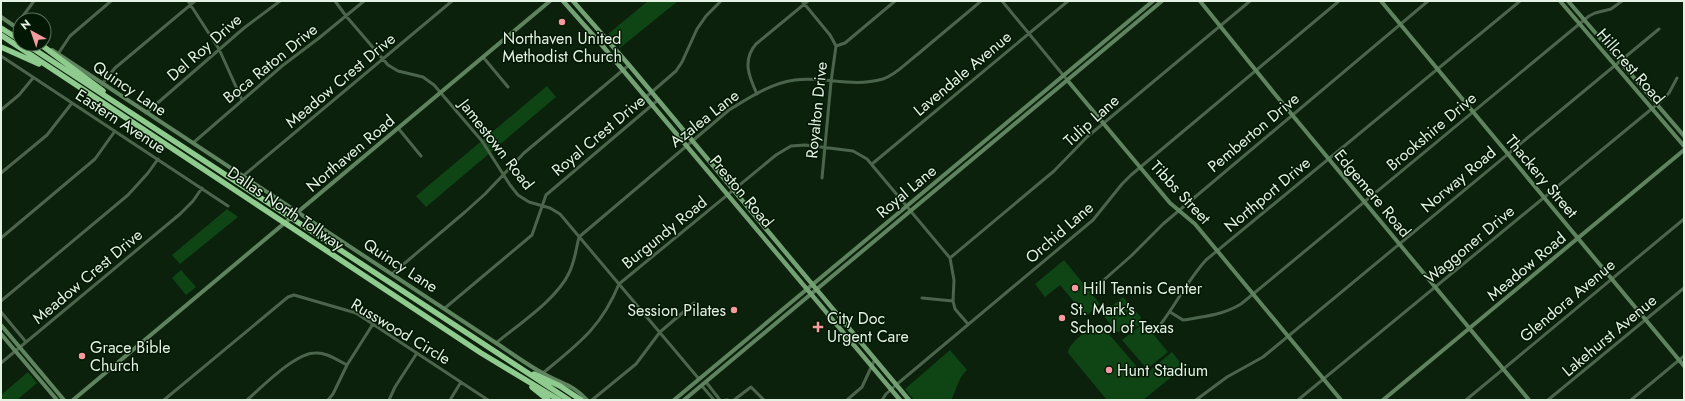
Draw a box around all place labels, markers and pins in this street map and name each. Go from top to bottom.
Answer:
marker: Northaven United Methodist Church [557,17,567,27]
place label: Northaven United Methodist Church [502,27,622,68]
place label: Hill Tennis Center [1083,277,1203,300]
marker: Hill Tennis Center [1070,283,1080,293]
place label: St. Mark's School of Texas [1070,298,1174,339]
place label: Session Pilates [627,299,726,322]
marker: Session Pilates [729,305,739,315]
place label: City Doc Urgent Care [827,307,909,348]
marker: St. Mark's School of Texas [1057,313,1067,323]
marker: City Doc Urgent Care [812,321,824,333]
place label: Grace Bible Church [90,336,170,377]
marker: Grace Bible Church [77,351,87,361]
place label: Hunt Stadium [1117,359,1208,382]
marker: Hunt Stadium [1104,365,1114,375]

